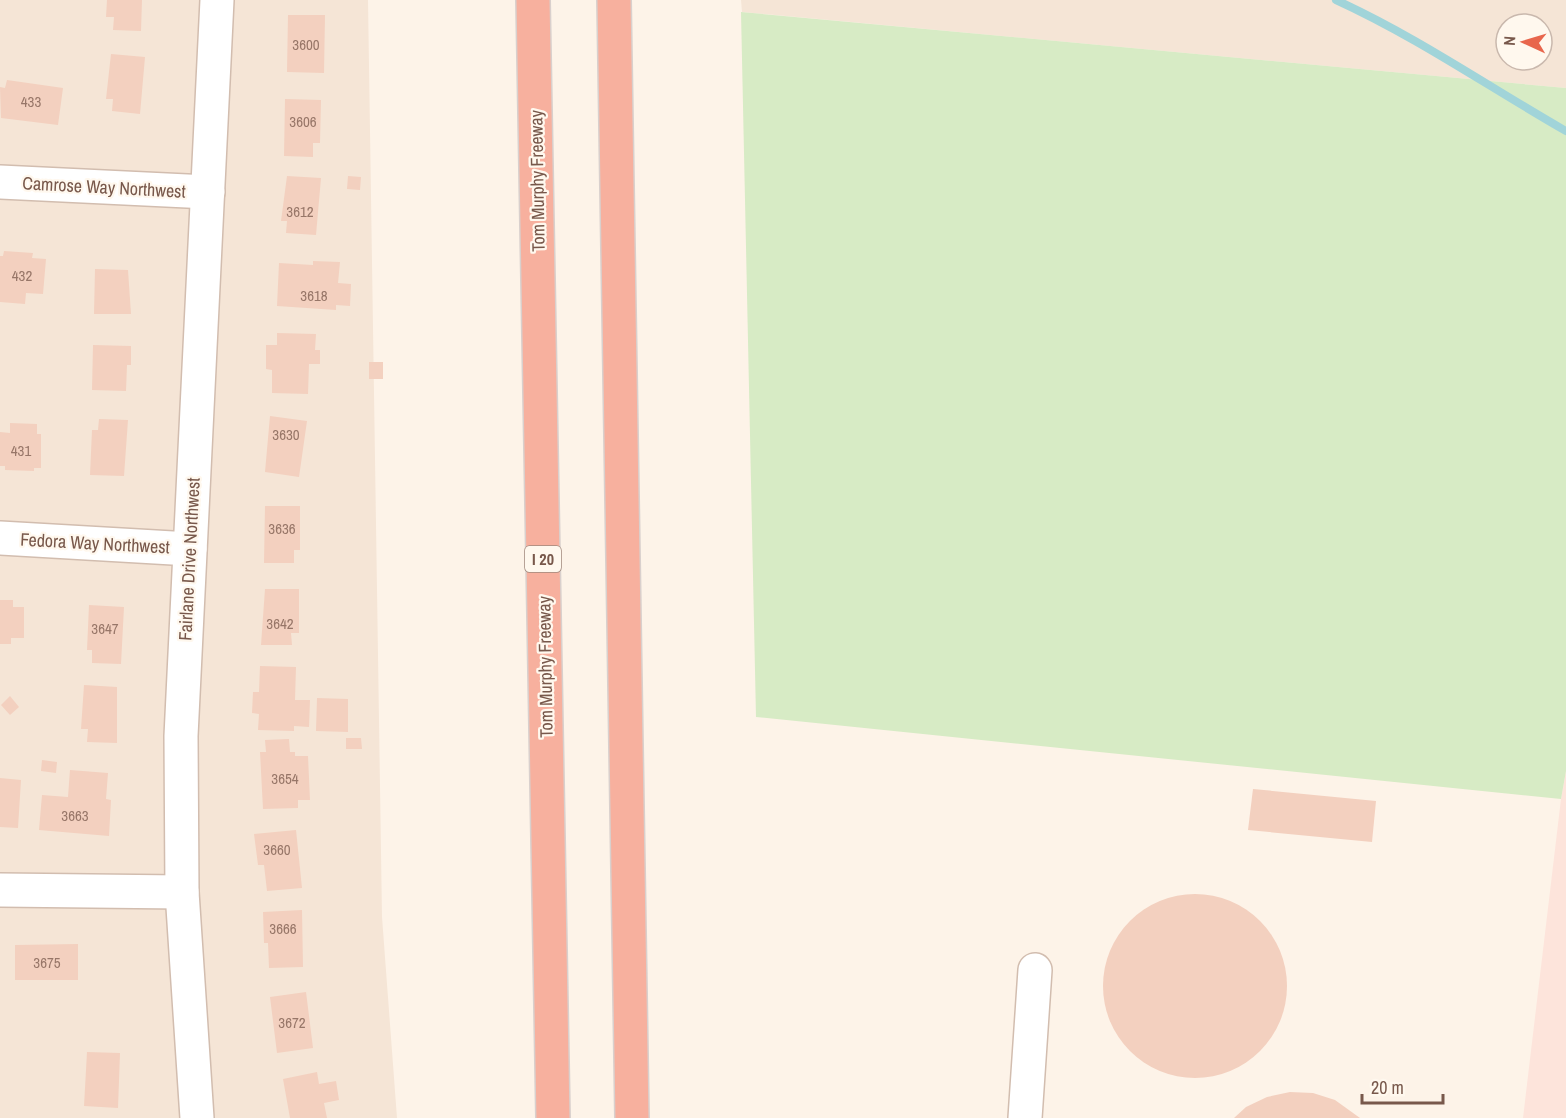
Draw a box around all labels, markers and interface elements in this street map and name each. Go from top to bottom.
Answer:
north arrow [1494,12,1554,72]
house number: 3600 [292,34,320,55]
text: N [1498,35,1520,46]
house number: 433 [21,91,41,112]
street label: Tom Murphy Freeway [523,109,551,252]
house number: 3606 [289,111,317,132]
street label: Camrose Way Northwest [22,170,186,204]
house number: 3612 [286,201,314,222]
house number: 432 [12,265,32,286]
house number: 3618 [300,285,328,306]
house number: 3630 [272,424,300,445]
house number: 431 [11,440,31,461]
street label: Fairlane Drive Northwest [172,477,206,641]
house number: 3636 [268,518,296,539]
street label: Fedora Way Northwest [20,527,170,559]
road number: I 20 [525,546,561,572]
street label: Tom Murphy Freeway [531,595,559,738]
house number: 3642 [266,613,294,634]
house number: 3647 [91,618,119,639]
house number: 3654 [271,768,299,789]
house number: 3663 [61,805,89,826]
house number: 3660 [263,839,291,860]
house number: 3666 [269,918,297,939]
house number: 3675 [33,952,61,973]
house number: 3672 [278,1012,306,1033]
scale bar [1362,1067,1443,1105]
text: 20 m [1371,1075,1404,1100]

